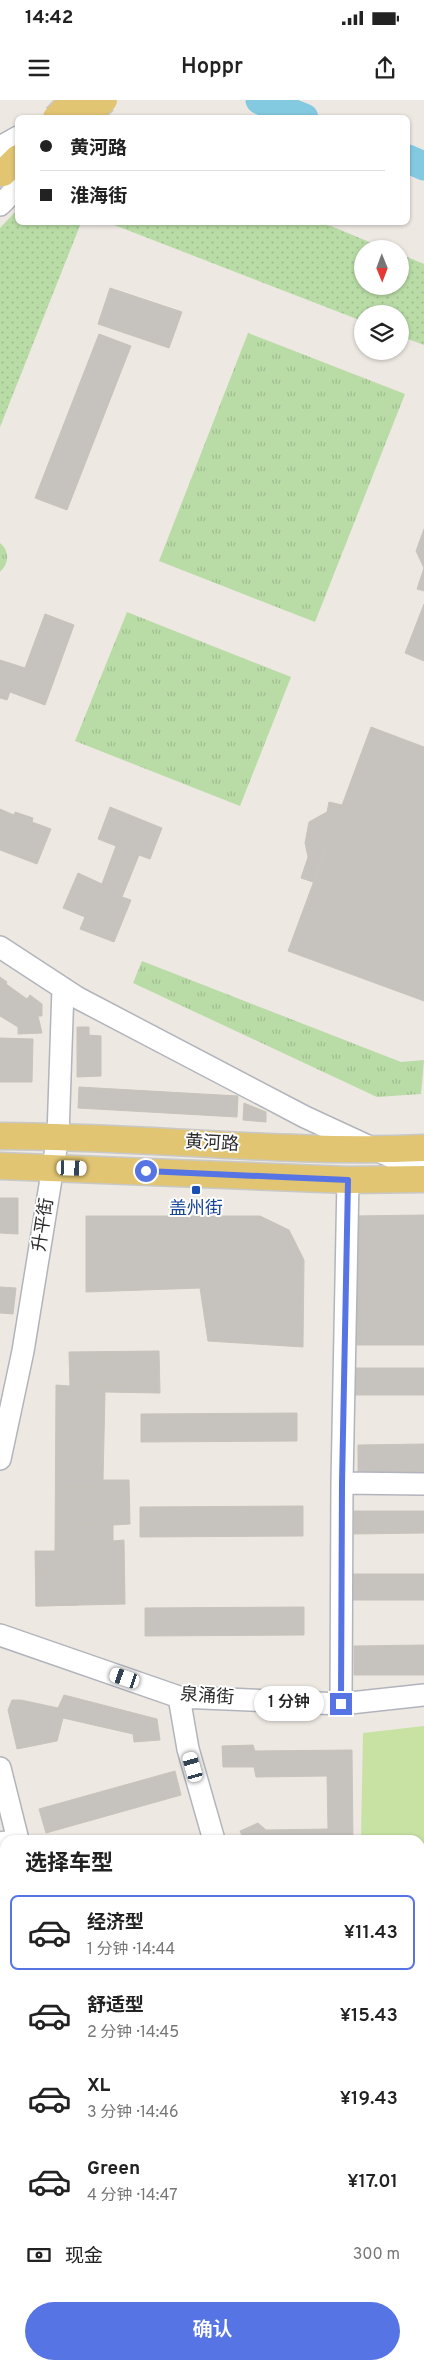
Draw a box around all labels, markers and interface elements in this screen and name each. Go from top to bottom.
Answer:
text: 14:42 [25,6,73,30]
icon: menu [25,54,53,82]
text: Hoppr [181,54,243,81]
icon: share [371,54,399,82]
text: 黄河路 [70,137,127,161]
text: 淮海街 [70,185,127,209]
north arrow [354,240,409,295]
map controls [354,240,409,360]
button: layers [354,305,409,360]
street label: 黄河路 [184,1131,240,1157]
car [56,1160,87,1176]
route start [135,1160,157,1182]
marker: 盖州街 [190,1184,202,1196]
street label: 升平街 [28,1197,60,1253]
place label: 盖州街 [169,1198,223,1221]
car [108,1666,141,1690]
street label: 泉涌街 [179,1684,235,1710]
callout: 1 分钟 [254,1686,324,1722]
text: 1 分钟 [268,1693,310,1713]
route end [330,1693,352,1715]
car [181,1751,204,1783]
text: 选择车型 [25,1851,113,1878]
icon: car [27,1910,72,1955]
text: 经济型 [87,1911,144,1935]
text: ¥11.43 [344,1921,398,1945]
text: 1 分钟 · 14:44 [87,1940,175,1960]
icon: car [27,1993,72,2038]
text: 舒适型 [87,1994,144,2018]
text: ¥15.43 [340,2004,398,2028]
text: 2 分钟 · 14:45 [87,2023,179,2043]
text: XL [87,2074,110,2098]
icon: car [27,2076,72,2121]
text: ¥19.43 [340,2087,398,2111]
text: 3 分钟 · 14:46 [87,2103,179,2123]
text: Green [87,2157,140,2181]
icon: car [27,2159,72,2204]
text: ¥17.01 [347,2170,398,2194]
text: 4 分钟 · 14:47 [87,2186,178,2206]
icon: cash [25,2241,53,2269]
text: 现金 [65,2245,103,2269]
text: 300 m [353,2245,400,2265]
button: 确认 [25,2302,400,2360]

